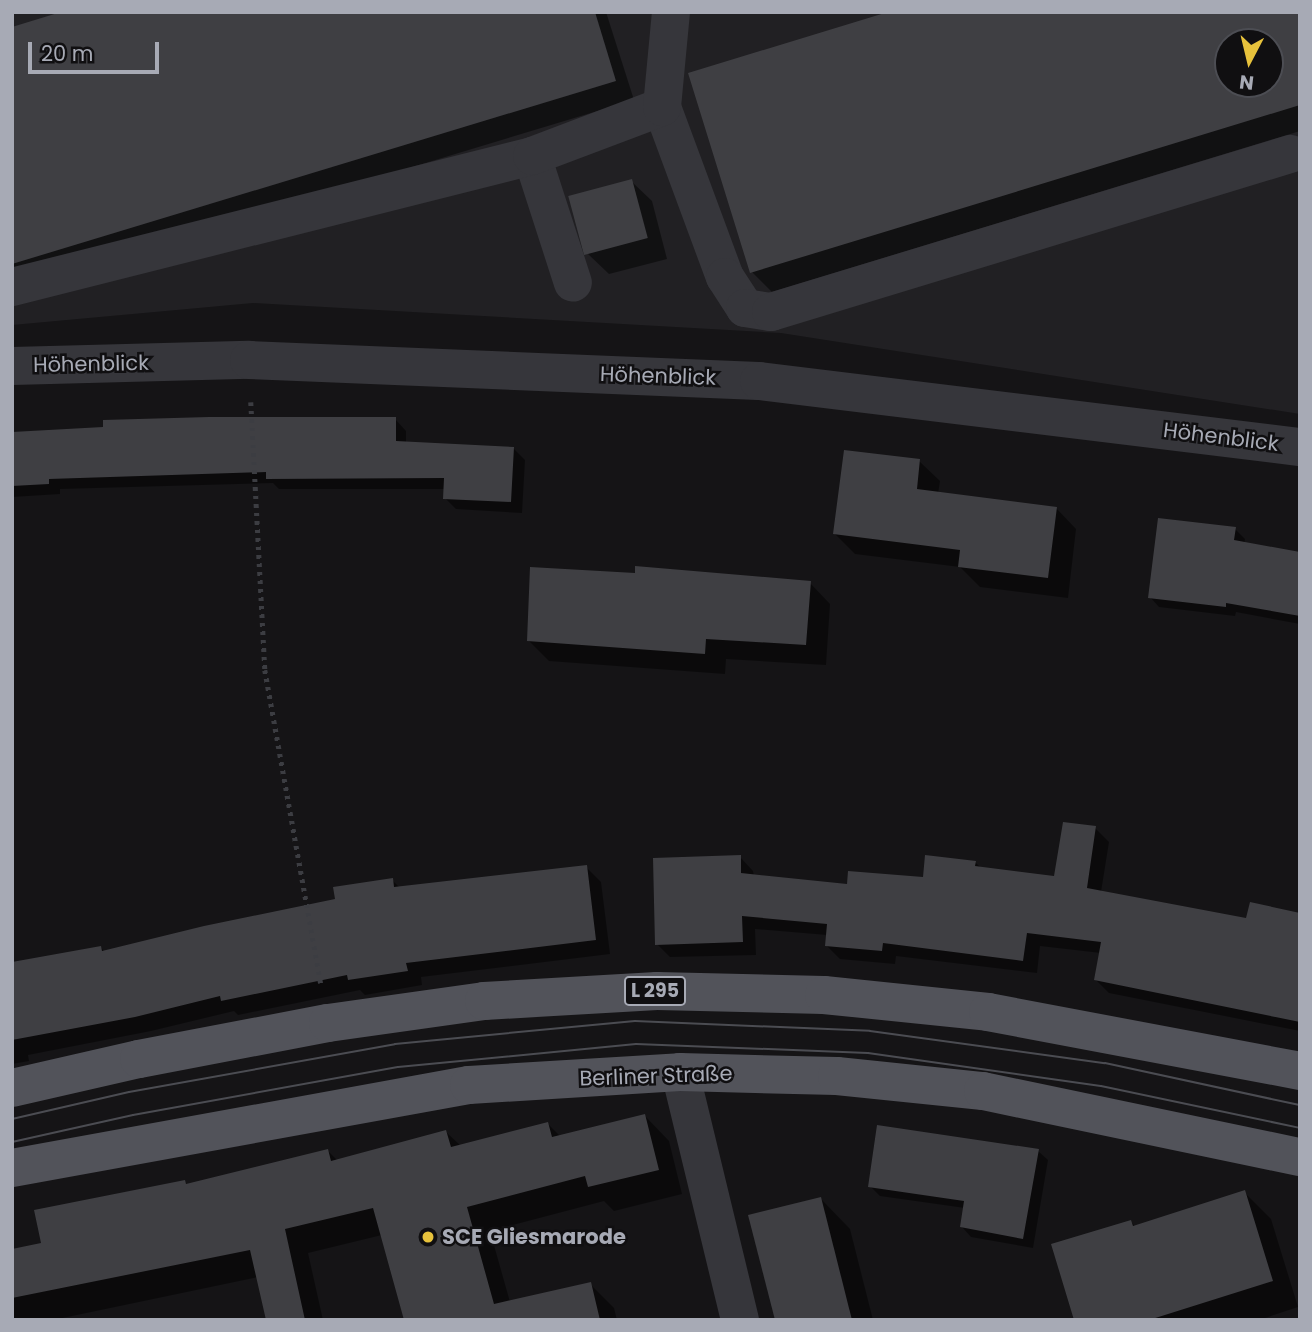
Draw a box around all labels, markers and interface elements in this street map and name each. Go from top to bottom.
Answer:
scale bar [32,28,163,72]
north arrow [1214,28,1284,98]
text: 20 m [41,39,94,68]
text: N [1238,68,1255,97]
street label: Höhenblick [33,350,149,378]
street label: Höhenblick [600,361,716,391]
street label: Höhenblick [1162,417,1280,457]
road number: L 295 [624,976,686,1007]
street label: Berliner Straße [579,1061,733,1091]
place label: SCE Gliesmarode [442,1224,626,1250]
marker: SCE Gliesmarode [420,1229,436,1245]

